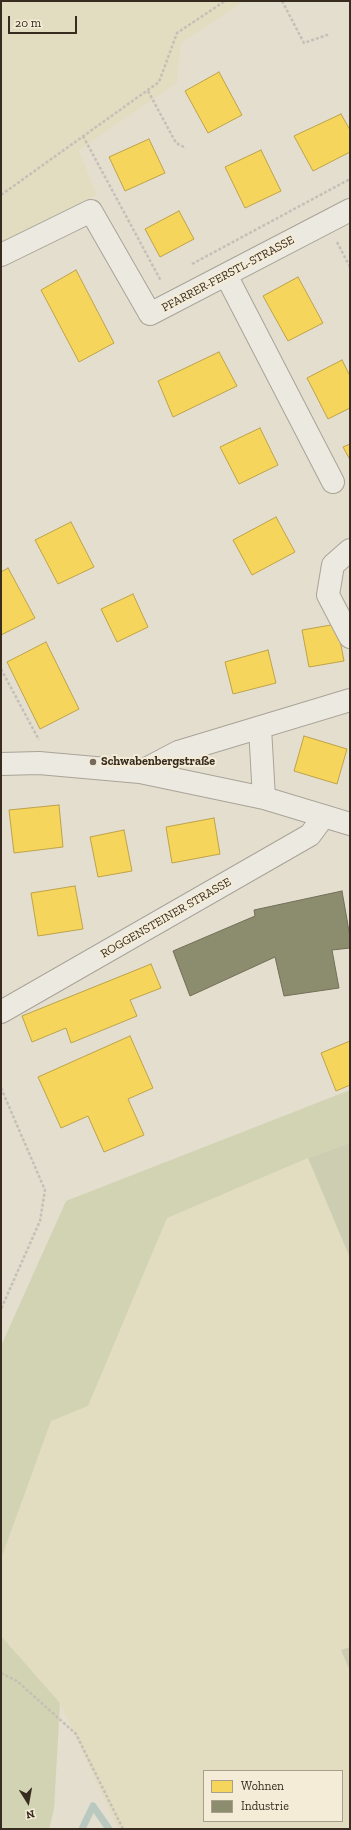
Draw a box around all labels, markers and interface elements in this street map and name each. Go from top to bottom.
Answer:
scale bar [10,8,79,34]
text: 20 m [15,16,41,30]
street label: PFARRER-FERSTL-STRASSE [159,233,297,315]
place label: Schwabenbergstraße [101,755,215,769]
marker: Schwabenbergstraße [88,757,98,767]
street label: ROGGENSTEINER STRASSE [98,875,234,961]
legend [203,1770,343,1822]
text: Wohnen [241,1779,284,1793]
north arrow [8,1782,48,1822]
text: Industrie [241,1799,289,1813]
text: N [25,1807,36,1821]

